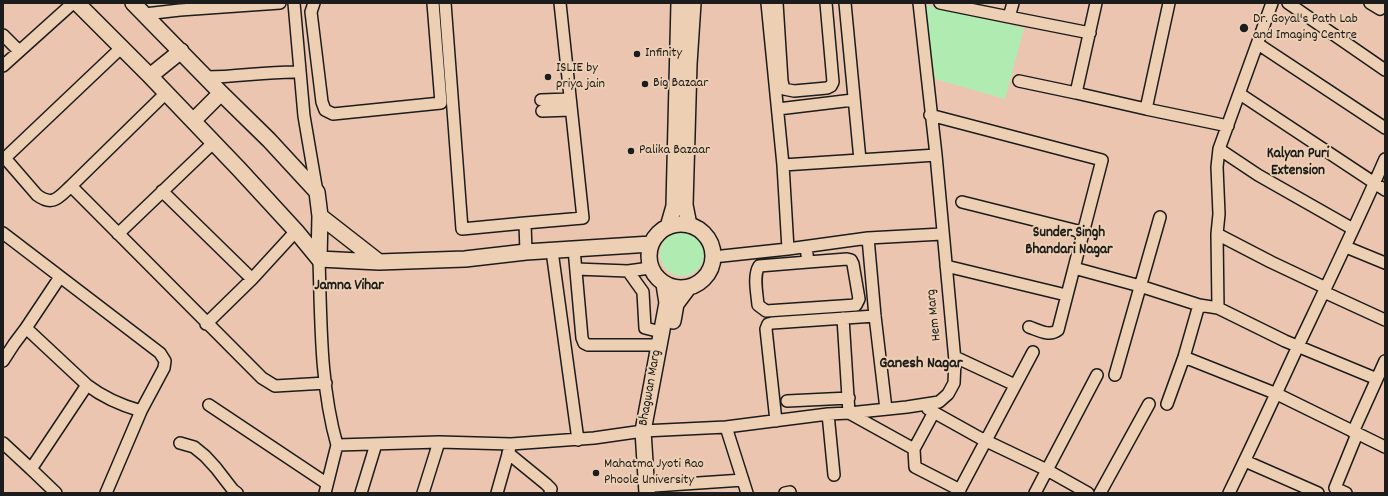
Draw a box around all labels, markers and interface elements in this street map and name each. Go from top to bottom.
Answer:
place label: Dr. Goyal's Path Lab and Imaging Centre [1253,12,1358,44]
marker: Dr. Goyal's Path Lab and Imaging Centre [1238,22,1250,34]
place label: Infinity [645,46,682,62]
marker: Infinity [632,49,642,59]
place label: ISLIE by priya jain [556,61,605,94]
marker: ISLIE by priya jain [543,72,553,82]
place label: Big Bazaar [653,76,708,92]
marker: Big Bazaar [640,79,650,89]
place label: Palika Bazaar [639,143,710,159]
marker: Palika Bazaar [626,146,636,156]
district label: Kalyan Puri Extension [1267,146,1329,181]
district label: Sunder Singh Bhandari Nagar [1025,225,1113,260]
district label: Jamna Vihar [314,278,384,296]
street label: Hem Marg [924,288,946,342]
street label: Bhagwan Marg [636,349,666,427]
district label: Ganesh Nagar [879,355,963,375]
place label: Mahatma Jyoti Rao Phoole University [604,457,704,490]
marker: Mahatma Jyoti Rao Phoole University [591,468,601,478]

